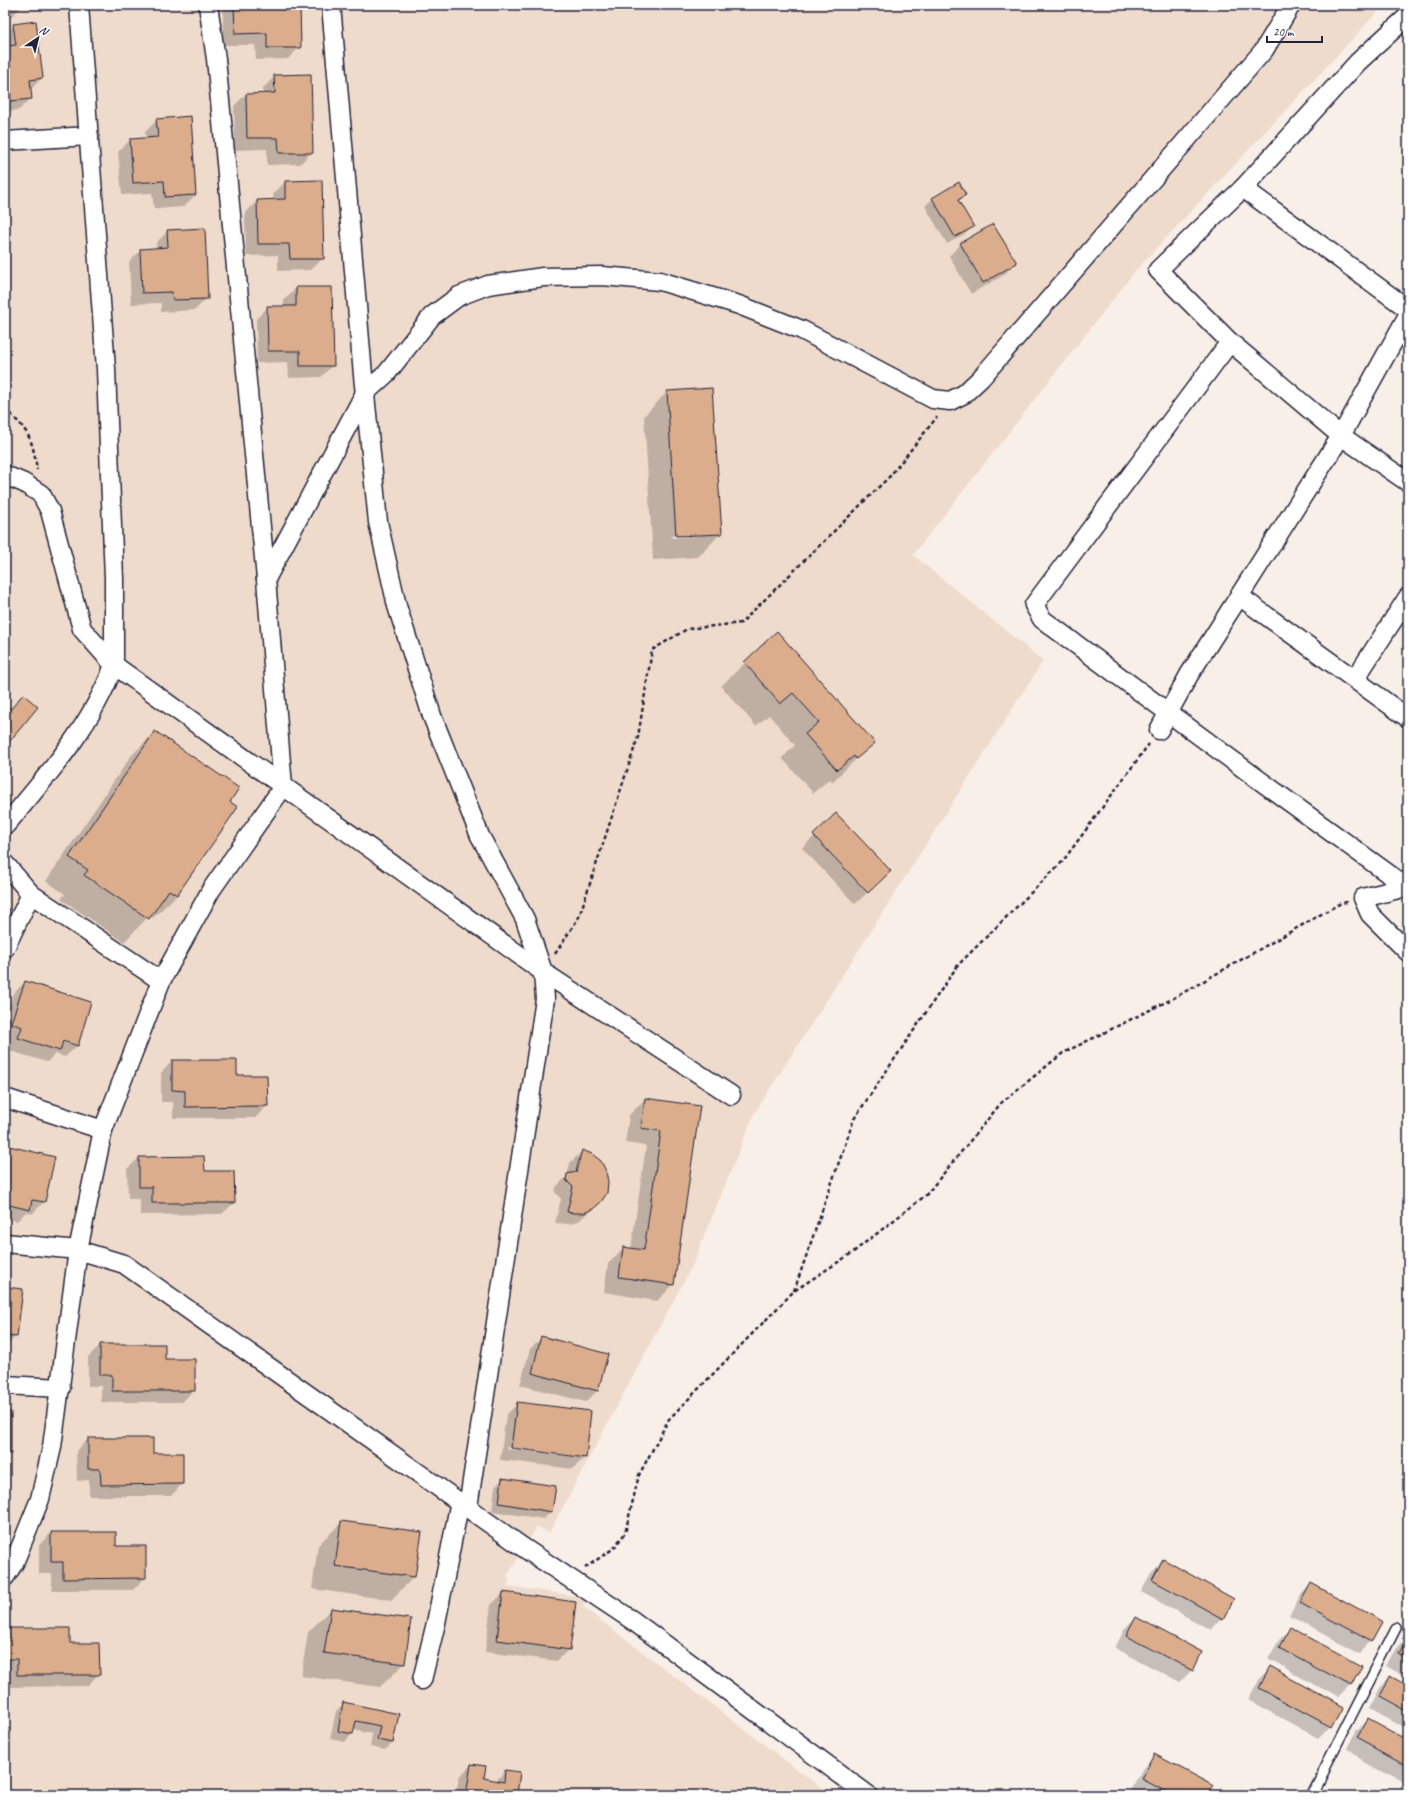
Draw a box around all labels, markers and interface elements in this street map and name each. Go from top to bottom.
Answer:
north arrow [18,18,58,58]
scale bar [1267,18,1322,44]
text: N [37,22,52,39]
text: 20 m [1273,24,1295,40]

